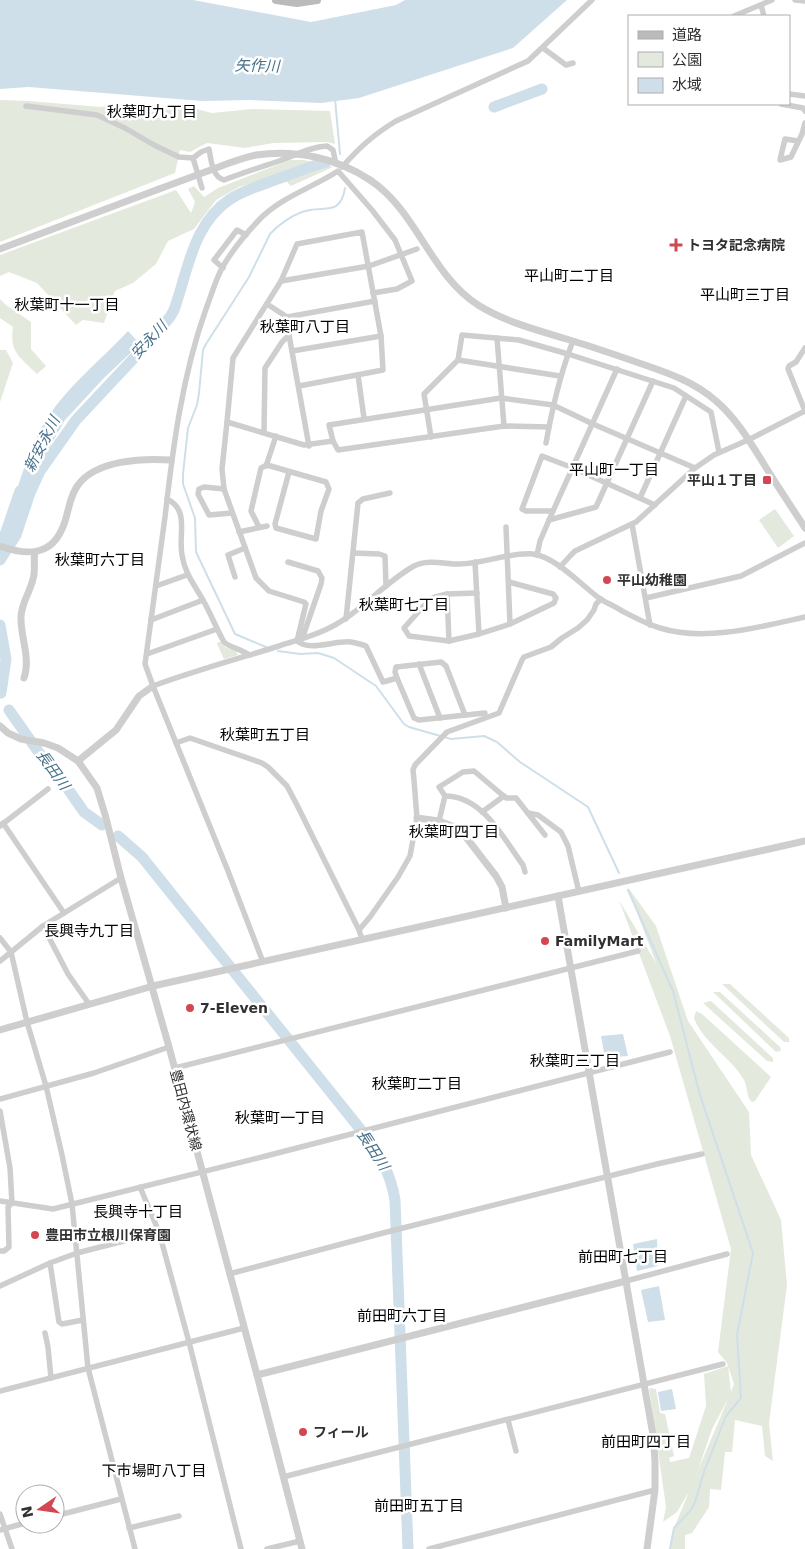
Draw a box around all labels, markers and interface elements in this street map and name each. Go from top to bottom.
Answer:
legend [628,15,790,105]
text: 道路 [672,26,702,44]
text: 公園 [672,51,702,69]
water label: 矢作川 [234,57,282,75]
text: 水域 [672,76,702,94]
district label: 秋葉町九丁目 [107,103,197,121]
place label: トヨタ記念病院 [687,237,785,253]
marker: トヨタ記念病院 [669,238,683,252]
district label: 平山町二丁目 [524,267,614,285]
district label: 平山町三丁目 [700,286,790,304]
district label: 秋葉町十一丁目 [14,296,120,314]
water label: 安永川 [127,316,172,363]
district label: 秋葉町八丁目 [260,318,350,336]
water label: 新安永川 [20,411,65,475]
district label: 平山町一丁目 [569,461,659,479]
place label: 平山１丁目 [687,472,757,488]
marker: 平山１丁目 [761,474,773,486]
district label: 秋葉町六丁目 [55,551,145,569]
place label: 平山幼稚園 [617,572,687,588]
marker: 平山幼稚園 [601,574,613,586]
district label: 秋葉町七丁目 [359,596,449,614]
district label: 秋葉町五丁目 [220,726,310,744]
water label: 長田川 [32,747,75,795]
district label: 秋葉町四丁目 [409,823,499,841]
district label: 長興寺九丁目 [44,922,134,940]
place label: FamilyMart [555,933,644,949]
marker: FamilyMart [539,935,551,947]
place label: 7-Eleven [200,1000,268,1016]
marker: 7-Eleven [184,1002,196,1014]
district label: 秋葉町三丁目 [530,1052,620,1070]
street label: 豊田内環状線 [167,1067,205,1153]
district label: 秋葉町二丁目 [372,1075,462,1093]
district label: 秋葉町一丁目 [235,1109,325,1127]
water label: 長田川 [353,1126,394,1175]
district label: 長興寺十丁目 [93,1203,183,1221]
place label: 豊田市立根川保育園 [45,1227,171,1243]
marker: 豊田市立根川保育園 [29,1229,41,1241]
district label: 前田町七丁目 [578,1248,668,1266]
district label: 前田町六丁目 [357,1307,447,1325]
place label: フィール [313,1424,369,1440]
marker: フィール [297,1426,309,1438]
district label: 前田町四丁目 [601,1433,691,1451]
district label: 下市場町八丁目 [101,1462,207,1480]
north arrow [15,1484,65,1534]
district label: 前田町五丁目 [374,1497,464,1515]
text: N [18,1504,36,1519]

